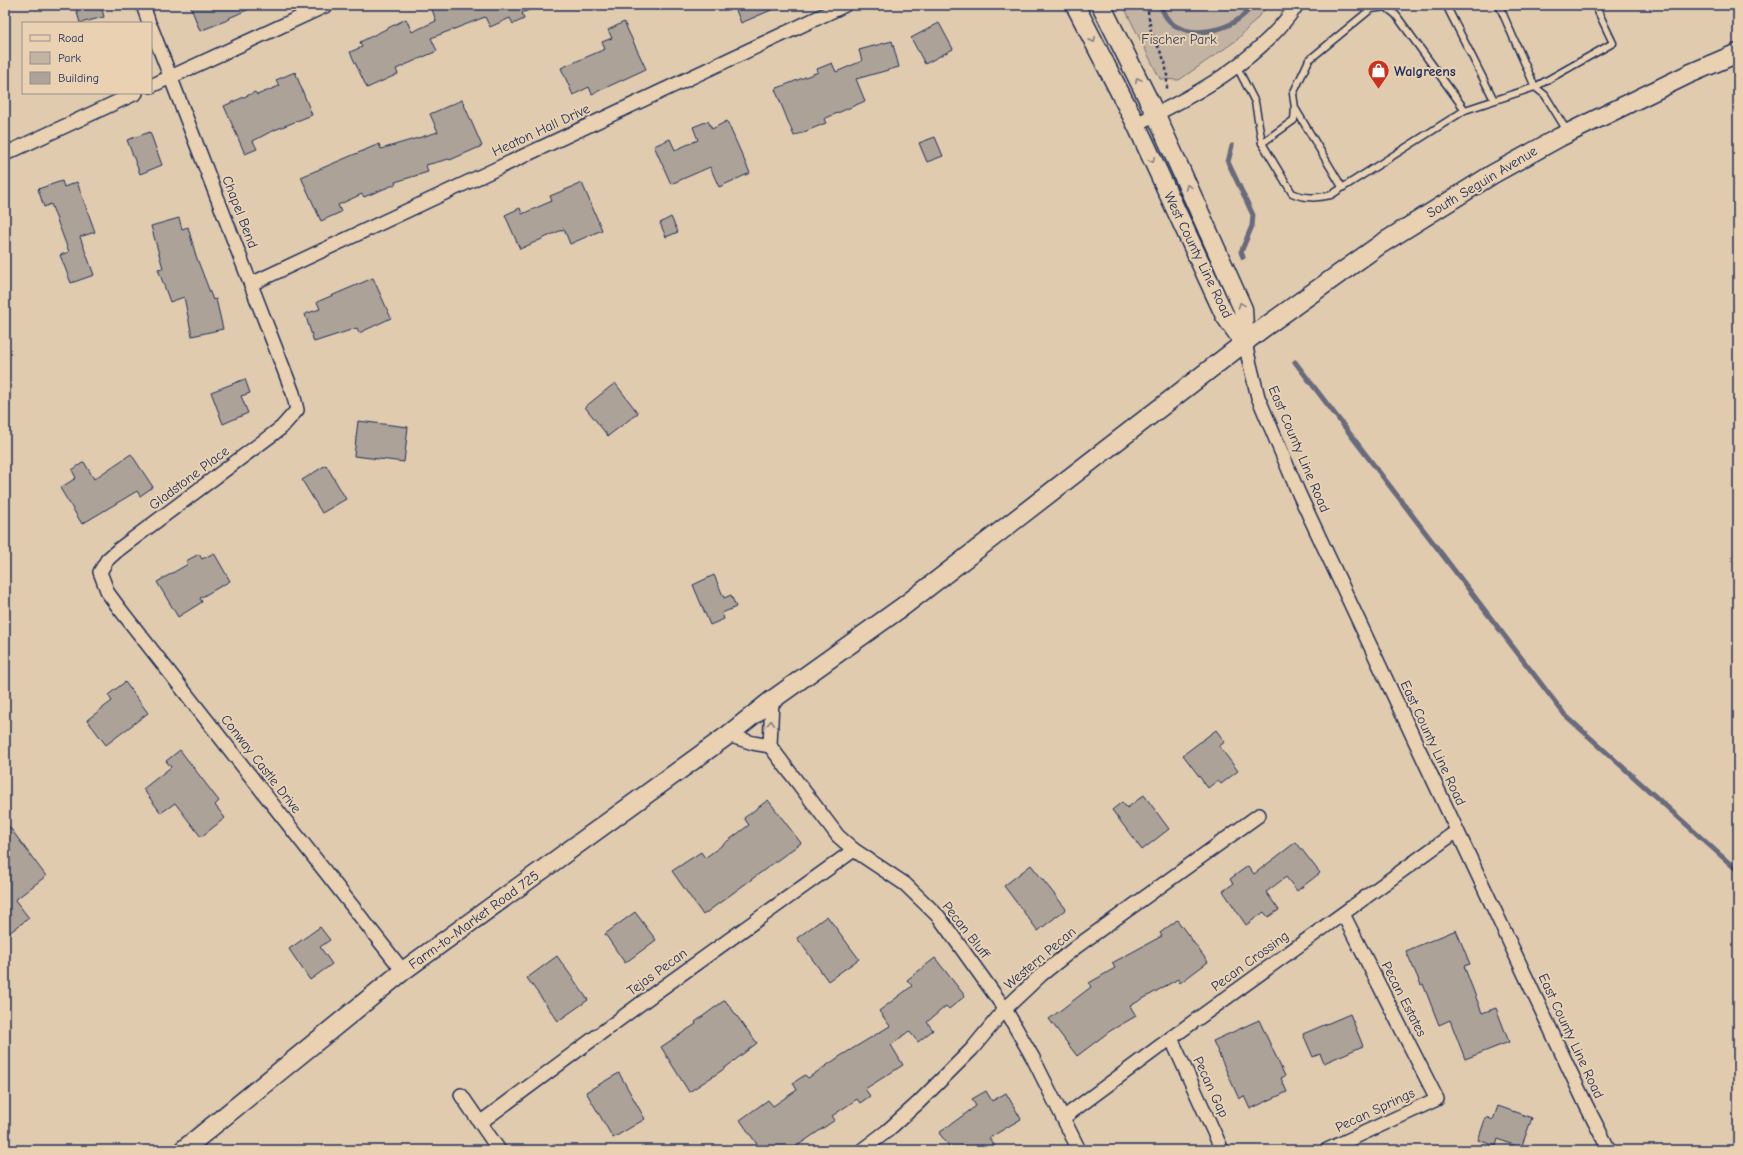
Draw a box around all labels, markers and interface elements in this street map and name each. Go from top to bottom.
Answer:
legend [22,22,152,94]
text: Road [58,31,84,45]
park label: Fischer Park [1141,31,1217,48]
one-way arrow [1088,35,1095,43]
text: Park [58,51,81,65]
shop icon: Walgreens [1366,58,1392,91]
place label: Walgreens [1394,63,1456,80]
text: Building [58,71,99,85]
one-way arrow [1135,76,1143,84]
street label: Heaton Hall Drive [489,100,593,160]
street label: South Seguin Avenue [1424,142,1540,222]
one-way arrow [1147,155,1155,163]
street label: Chapel Bend [218,173,262,251]
one-way arrow [1185,183,1193,191]
street label: West County Line Road [1160,189,1236,321]
one-way arrow [1237,302,1245,309]
street label: East County Line Road [1265,383,1333,515]
street label: Gladstone Place [146,442,232,514]
street label: East County Line Road [1397,678,1469,808]
street label: Conway Castle Drive [217,711,305,817]
one-way arrow [767,720,776,726]
street label: Farm-to-Market Road 725 [405,867,543,973]
street label: Pecan Bluff [939,898,994,963]
street label: Western Pecan [1001,923,1079,993]
street label: Pecan Crossing [1208,927,1292,995]
street label: Tejas Pecan [624,944,690,1000]
street label: Pecan Estates [1378,959,1430,1040]
street label: East County Line Road [1535,971,1607,1101]
street label: Pecan Gap [1189,1054,1233,1120]
street label: Pecan Springs [1333,1084,1418,1136]

